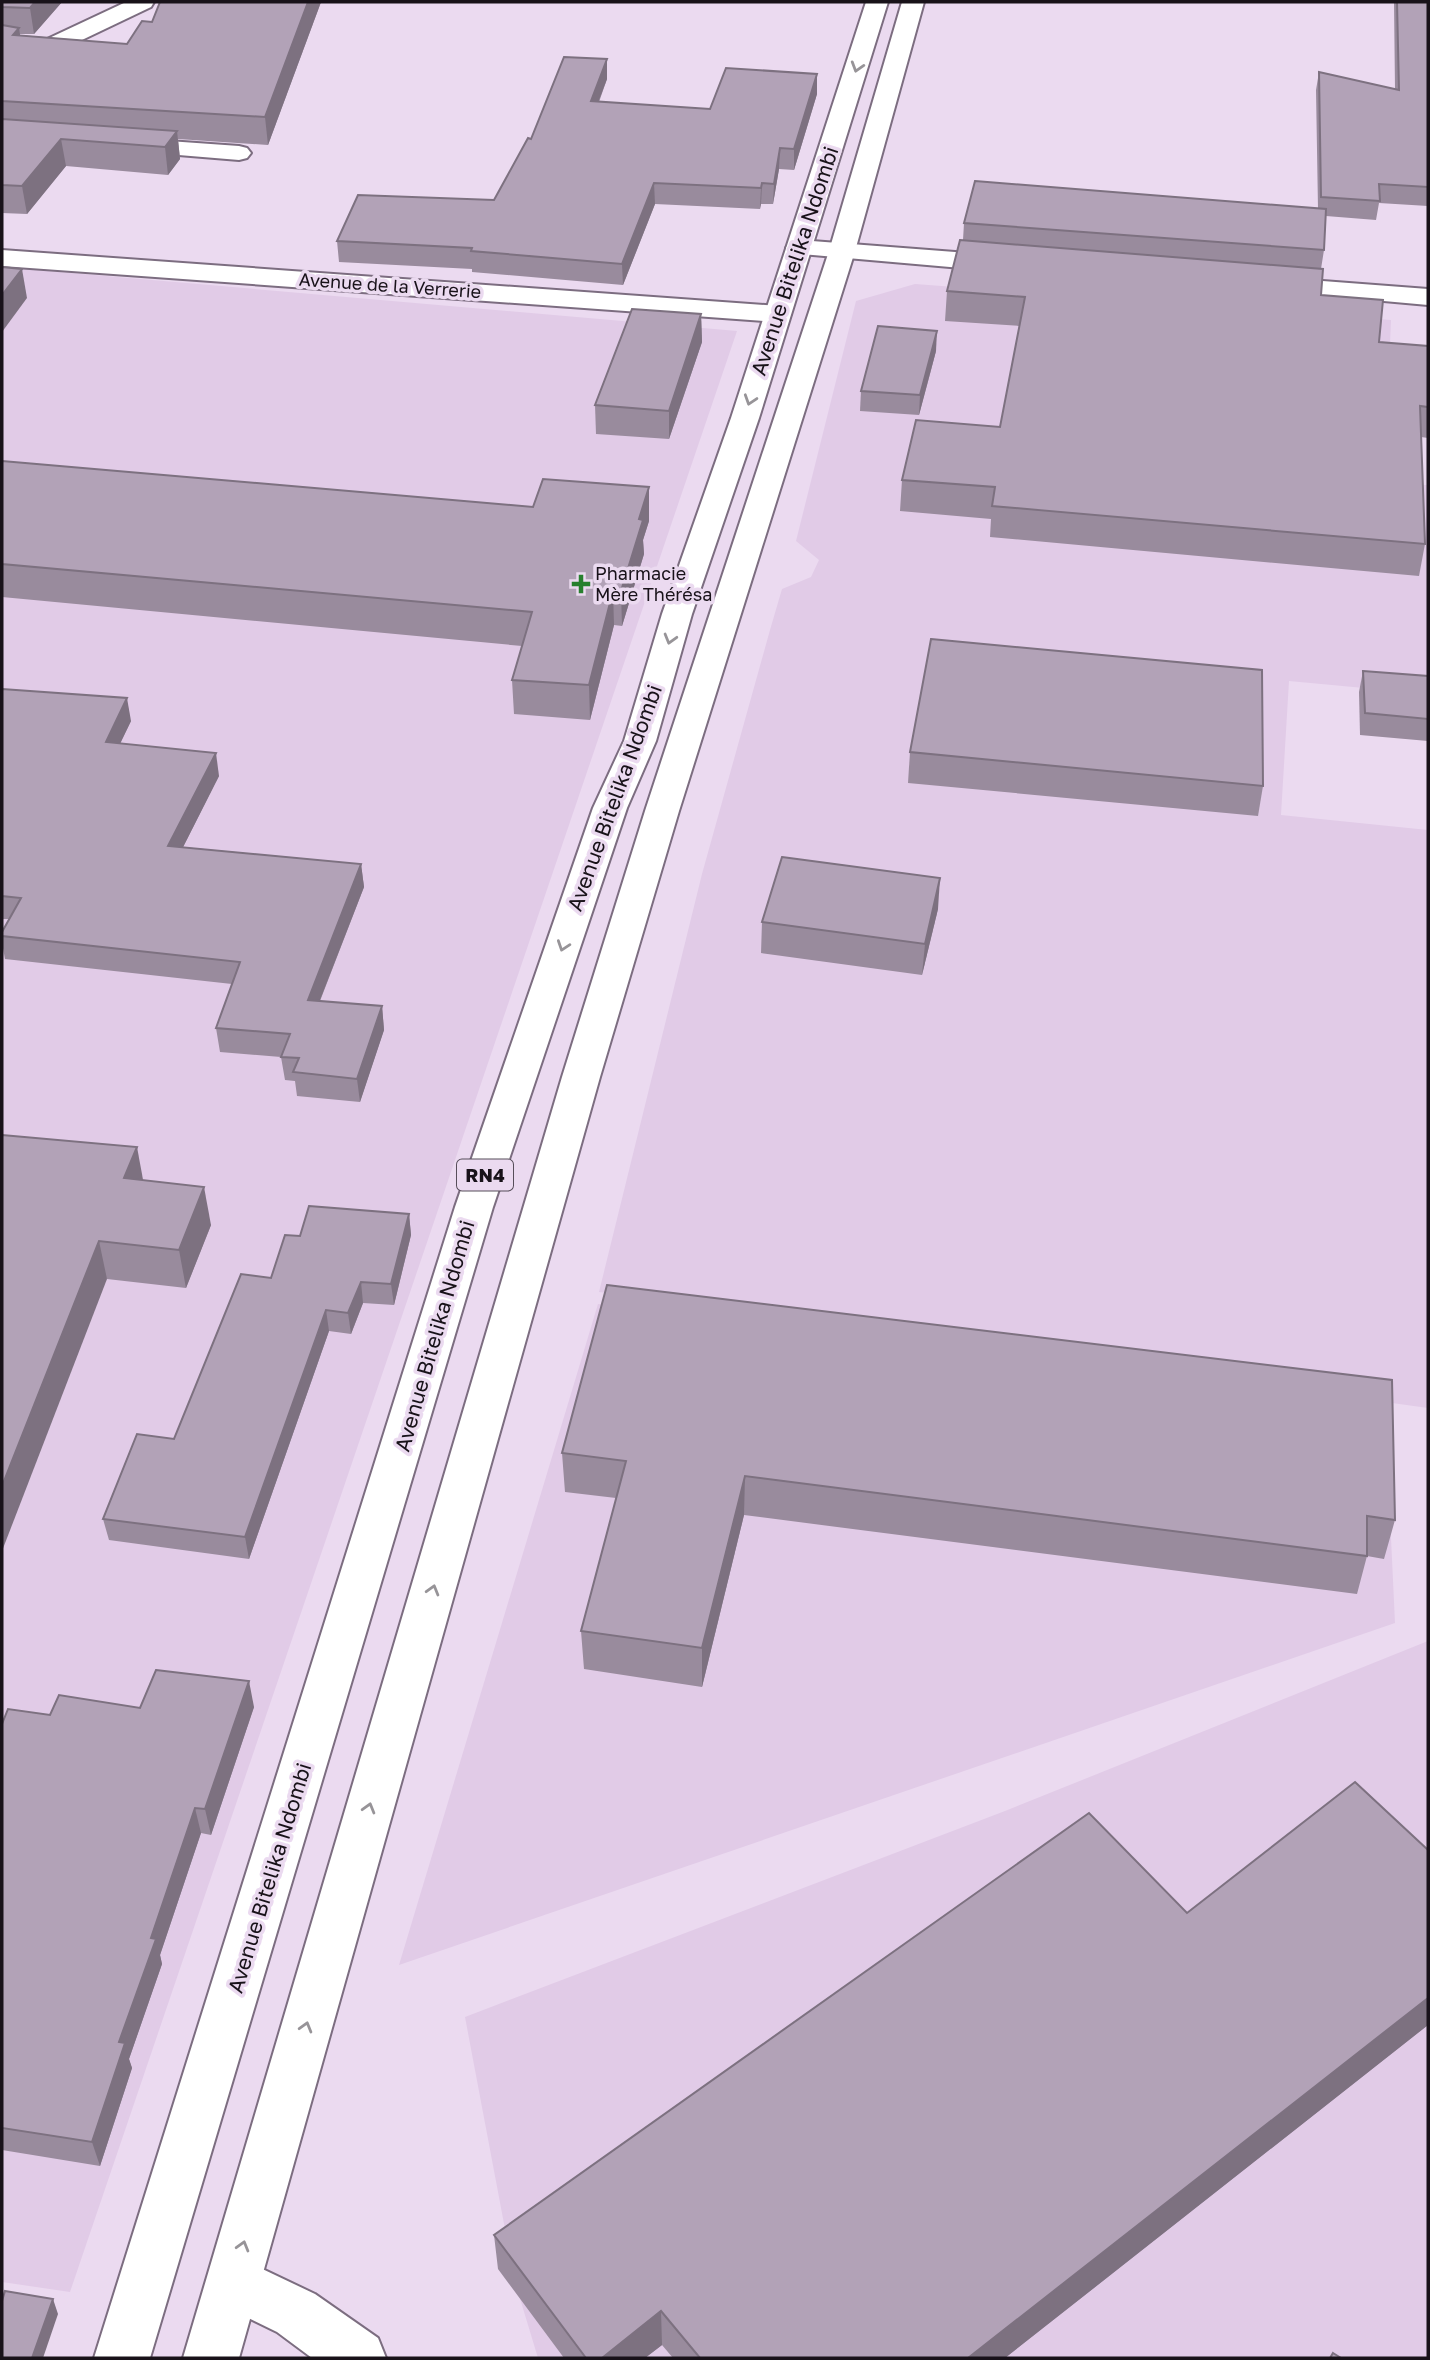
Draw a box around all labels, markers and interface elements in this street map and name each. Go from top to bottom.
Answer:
one-way arrow [851,60,865,73]
street label: Avenue Bitelika Ndombi [745,143,843,379]
street label: Avenue de la Verrerie [298,268,482,302]
one-way arrow [744,393,758,406]
place label: Pharmacie Mère Thérésa [595,562,712,605]
marker: Pharmacie Mère Thérésa [573,576,589,592]
one-way arrow [664,633,678,645]
street label: Avenue Bitelika Ndombi [561,681,667,915]
one-way arrow [557,939,571,952]
road number: RN4 [457,1160,513,1190]
street label: Avenue Bitelika Ndombi [389,1217,480,1454]
one-way arrow [424,1584,439,1596]
street label: Avenue Bitelika Ndombi [222,1759,316,1996]
one-way arrow [361,1802,375,1814]
one-way arrow [298,2021,312,2033]
one-way arrow [235,2240,250,2252]

